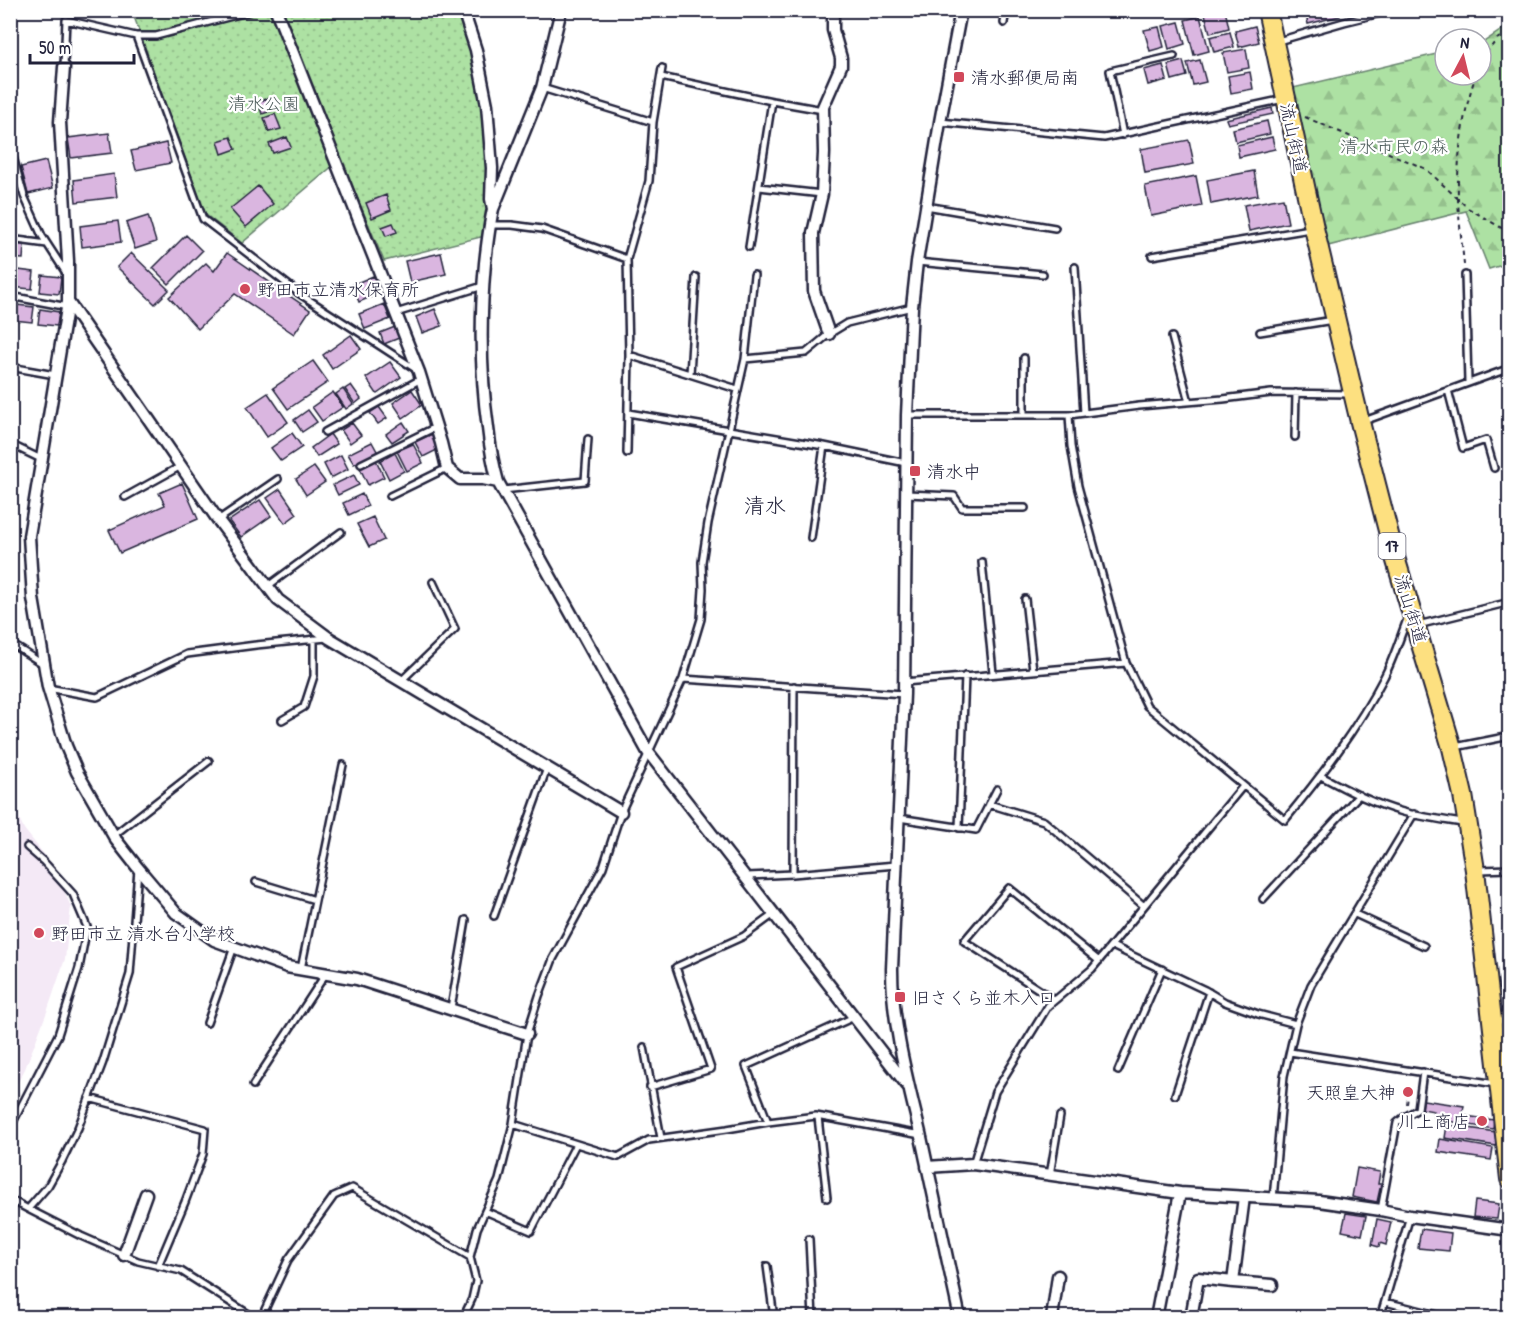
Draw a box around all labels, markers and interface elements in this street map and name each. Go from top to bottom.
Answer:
scale bar [30,27,134,65]
north arrow [1433,27,1493,87]
text: N [1459,31,1471,54]
text: 50 m [39,35,71,60]
place label: 清水郵便局南 [971,65,1079,90]
marker: 清水郵便局南 [952,70,966,84]
park label: 清水公園 [228,91,300,116]
street label: 流山街道 [1274,100,1314,176]
park label: 清水市民の森 [1340,134,1448,159]
place label: 野田市立清水保育所 [257,277,419,302]
marker: 野田市立清水保育所 [238,282,252,296]
place label: 清水中 [927,459,981,484]
marker: 清水中 [908,464,922,478]
district label: 清水 [744,491,786,520]
road number: 17 [1378,533,1406,559]
street label: 流山街道 [1389,571,1433,647]
place label: 野田市立 清水台小学校 [51,921,235,946]
marker: 野田市立 清水台小学校 [32,926,46,940]
place label: 旧さくら並木入口 [912,985,1056,1010]
marker: 旧さくら並木入口 [893,990,907,1004]
place label: 天照皇大神 [1306,1080,1396,1105]
marker: 天照皇大神 [1401,1085,1415,1099]
place label: 川上商店 [1398,1109,1470,1134]
marker: 川上商店 [1475,1114,1489,1128]

